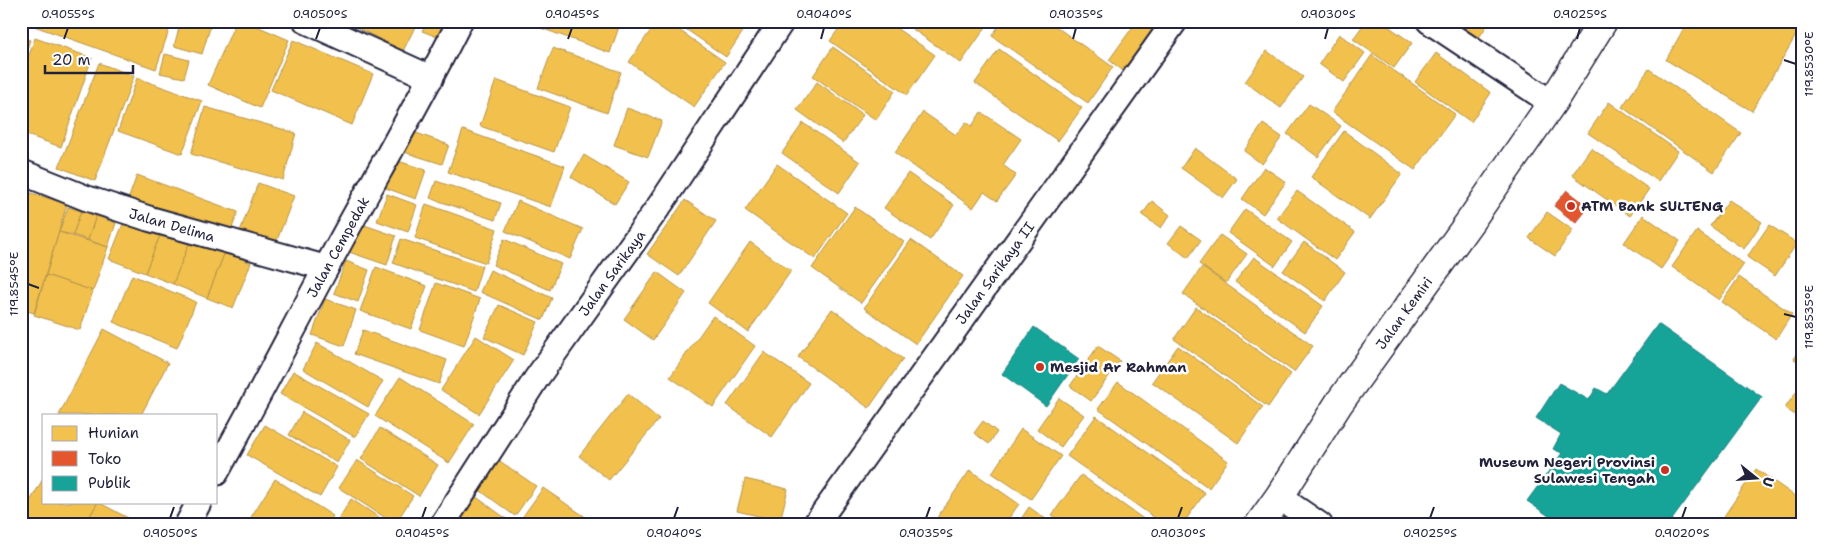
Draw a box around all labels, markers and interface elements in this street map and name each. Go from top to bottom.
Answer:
text: 0.9055°S [41,6,95,22]
text: 0.9050°S [293,6,348,22]
text: 0.9045°S [545,6,599,22]
text: 0.9040°S [796,6,852,22]
text: 0.9035°S [1049,6,1103,22]
text: 0.9030°S [1300,6,1356,22]
text: 0.9025°S [1553,6,1607,22]
text: 119.8530°E [1801,31,1817,97]
scale bar [45,42,132,74]
text: 20 m [52,50,91,70]
street label: Jalan Cempedak [303,193,373,301]
place label: ATM Bank SULTENG [1581,197,1723,215]
marker: ATM Bank SULTENG [1565,200,1577,212]
street label: Jalan Delima [127,204,217,246]
street label: Jalan Sarikaya II [952,218,1038,328]
street label: Jalan Sarikaya [575,226,649,320]
text: 119.8545°E [6,252,22,316]
street label: Jalan Kemiri [1372,273,1436,353]
text: 119.8535°E [1801,285,1817,349]
place label: Mesjid Ar Rahman [1050,358,1187,376]
marker: Mesjid Ar Rahman [1034,361,1046,373]
legend [42,414,218,504]
text: Hunian [88,423,139,443]
text: Toko [88,449,121,469]
place label: Museum Negeri Provinsi Sulawesi Tengah [1479,453,1655,487]
north arrow [1730,454,1780,504]
marker: Museum Negeri Provinsi Sulawesi Tengah [1659,464,1671,476]
text: Publik [88,473,131,493]
text: U [1758,475,1778,489]
text: 0.9050°S [143,525,198,541]
text: 0.9045°S [395,525,449,541]
text: 0.9040°S [646,525,702,541]
text: 0.9035°S [899,525,953,541]
text: 0.9030°S [1150,525,1206,541]
text: 0.9025°S [1403,525,1457,541]
text: 0.9020°S [1655,525,1710,541]

